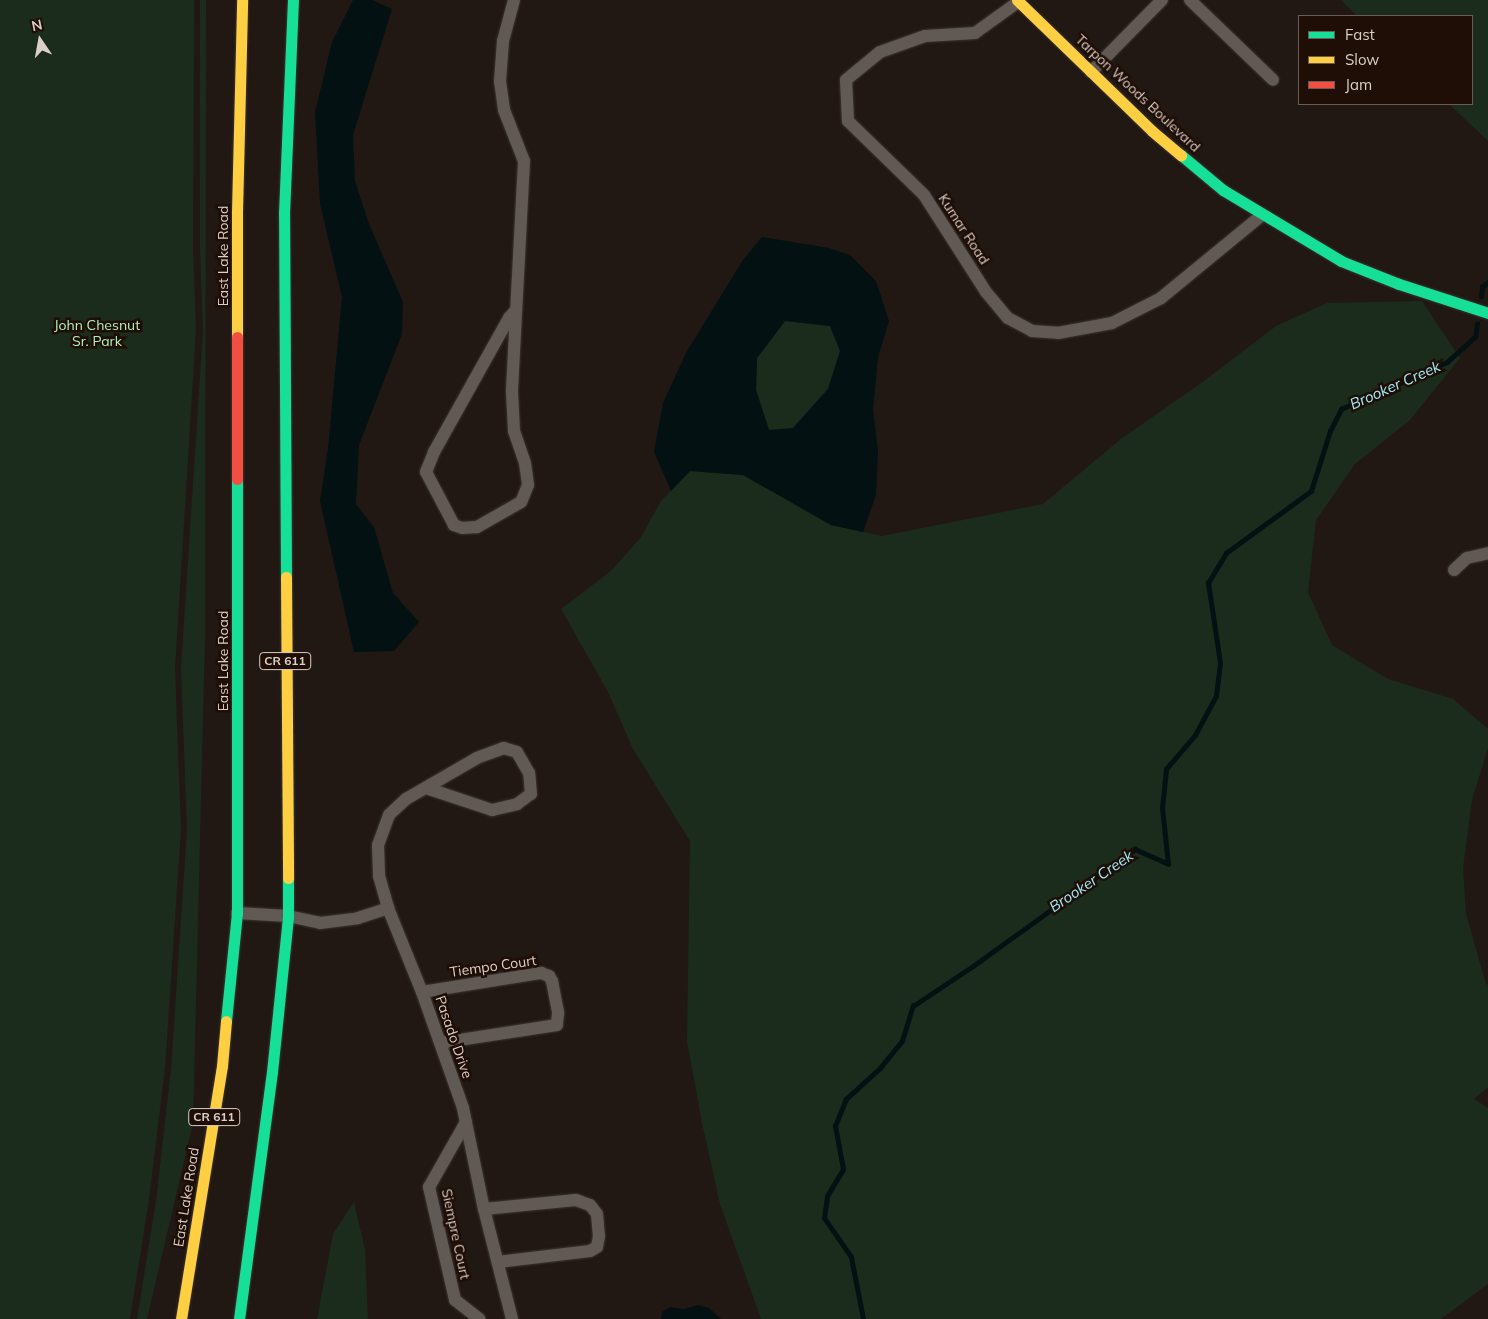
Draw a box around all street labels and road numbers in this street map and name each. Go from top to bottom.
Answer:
street label: Tarpon Woods Boulevard [1072,31,1204,155]
street label: Kumar Road [935,191,993,267]
street label: East Lake Road [215,206,231,306]
street label: East Lake Road [215,611,231,711]
road number: CR 611 [259,651,311,670]
street label: Tiempo Court [449,952,537,980]
street label: Pasado Drive [432,993,476,1081]
road number: CR 611 [188,1108,240,1126]
street label: East Lake Road [170,1146,202,1248]
street label: Siempre Court [438,1187,474,1281]

